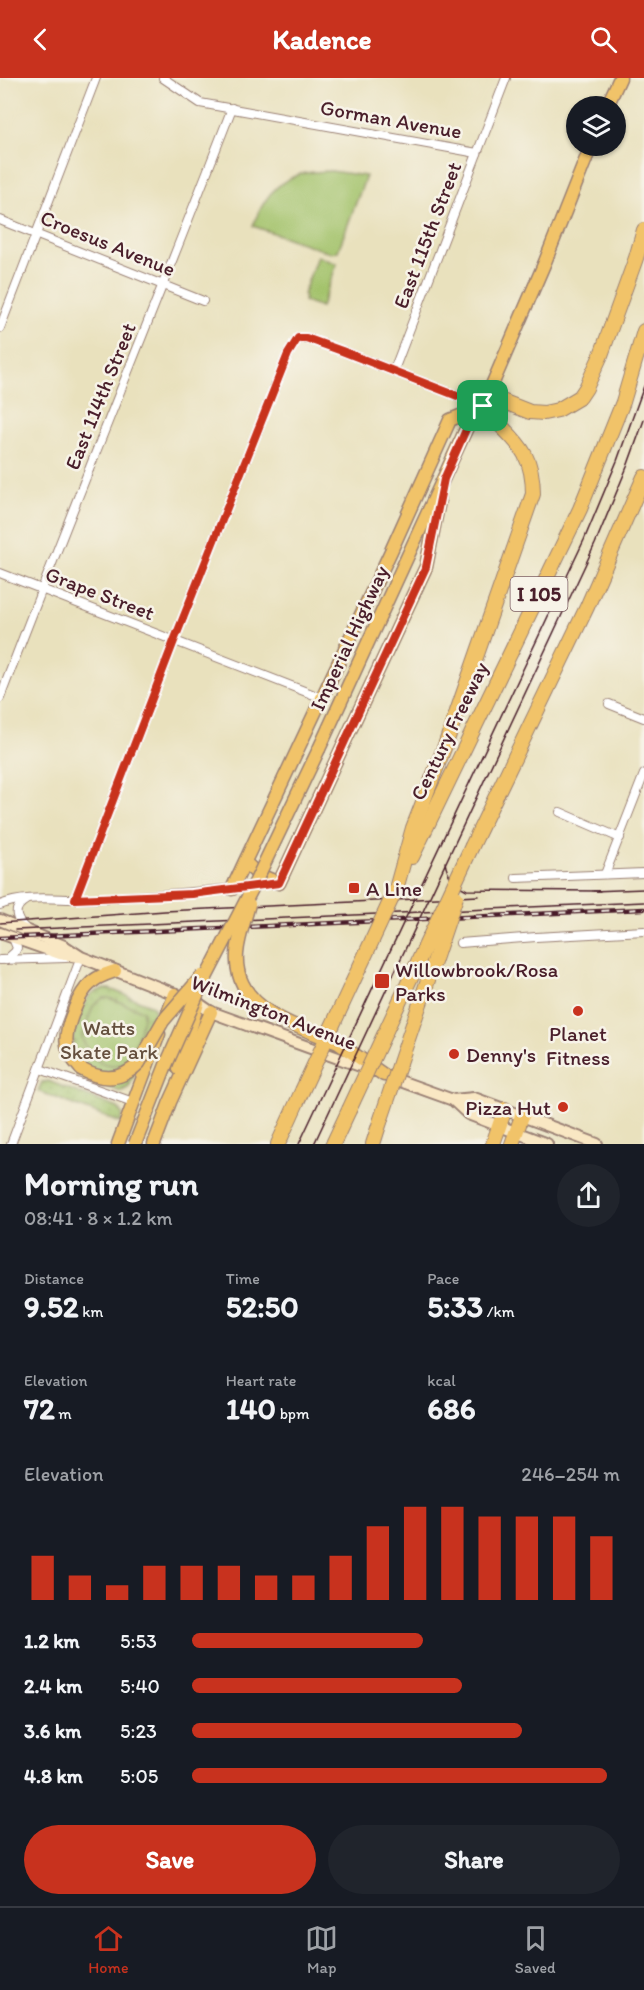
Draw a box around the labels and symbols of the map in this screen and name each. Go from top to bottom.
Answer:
street label: Gorman Avenue [318,94,464,144]
street label: East 115th Street [388,158,466,312]
street label: Croesus Avenue [37,205,179,281]
street label: East 114th Street [59,319,141,473]
pin [457,380,508,431]
street label: Grape Street [42,561,158,625]
street label: Imperial Highway [304,561,394,715]
road number: I 105 [510,577,568,611]
street label: Century Freeway [405,658,493,804]
place label: A Line [366,876,422,901]
marker: A Line [347,881,361,895]
place label: Willowbrook/Rosa Parks [395,957,558,1006]
street label: Wilmington Avenue [188,969,360,1055]
marker: Willowbrook/Rosa Parks [373,972,391,990]
marker: Planet Fitness [571,1004,585,1018]
park label: Watts Skate Park [60,1015,158,1064]
place label: Planet Fitness [546,1021,610,1070]
place label: Denny's [466,1042,536,1067]
marker: Denny's [447,1047,461,1061]
place label: Pizza Hut [465,1095,551,1120]
marker: Pizza Hut [556,1100,570,1114]

